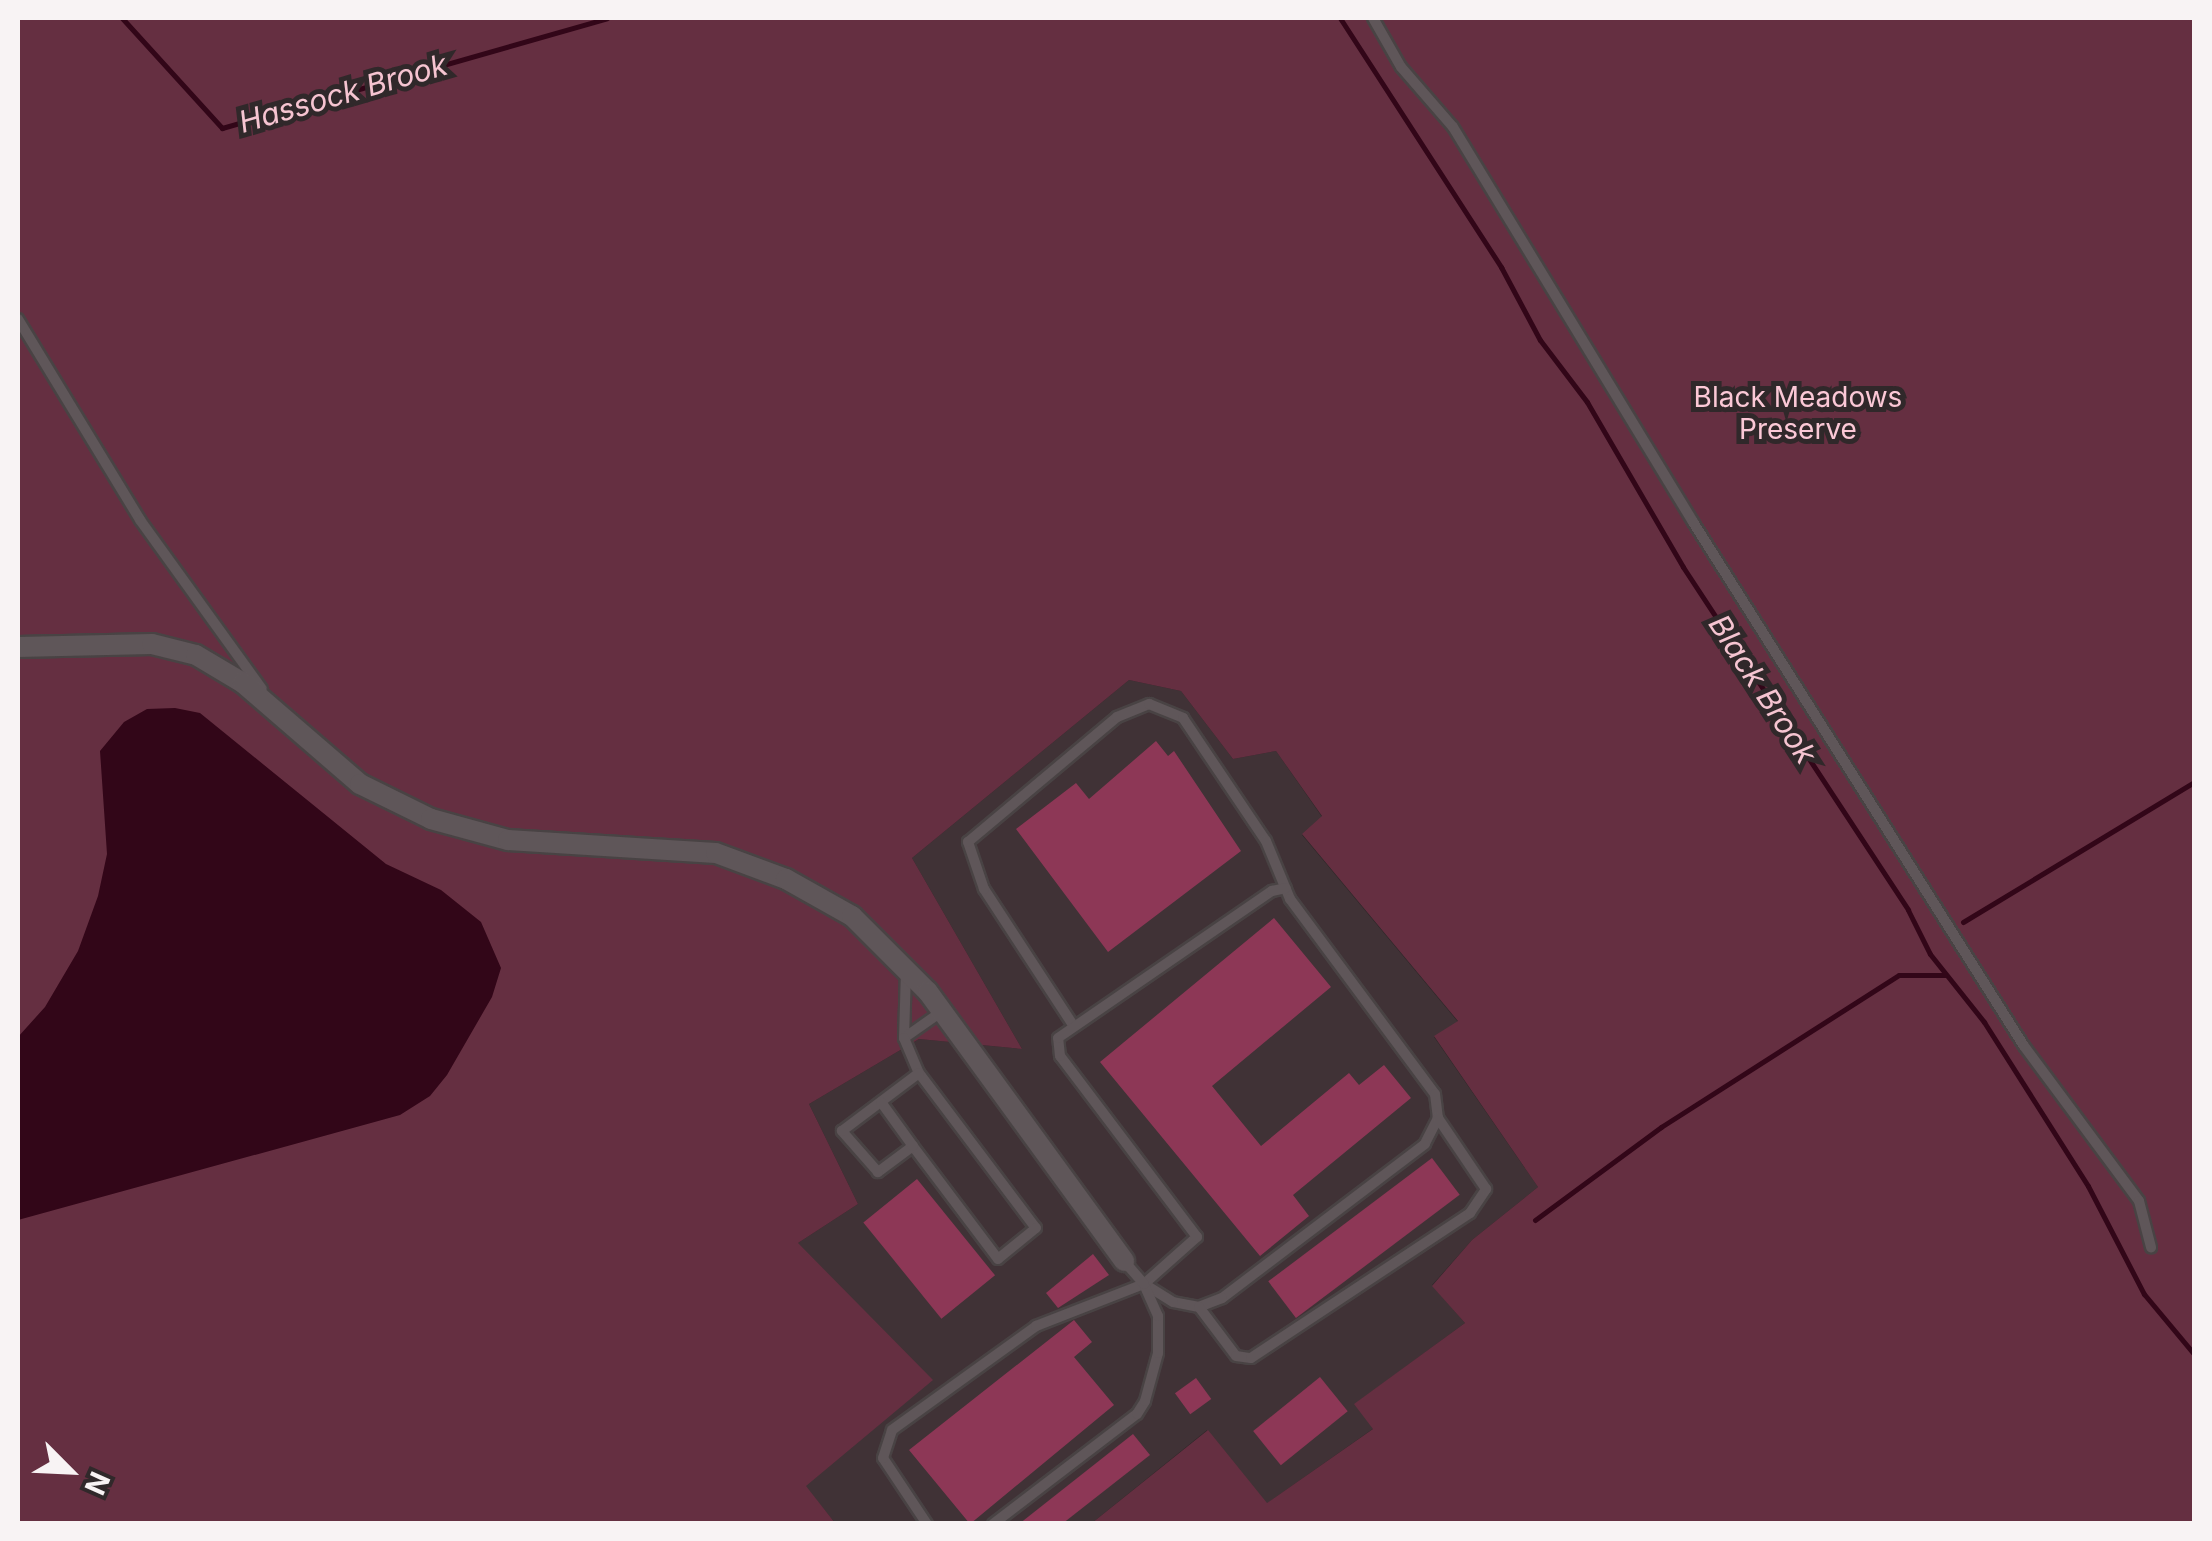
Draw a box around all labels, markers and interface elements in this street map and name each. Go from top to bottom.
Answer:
water label: Hassock Brook [235,46,451,140]
park label: Black Meadows Preserve [1694,380,1902,446]
water label: Black Brook [1702,608,1824,770]
north arrow [20,1421,120,1521]
text: N [78,1467,117,1500]

